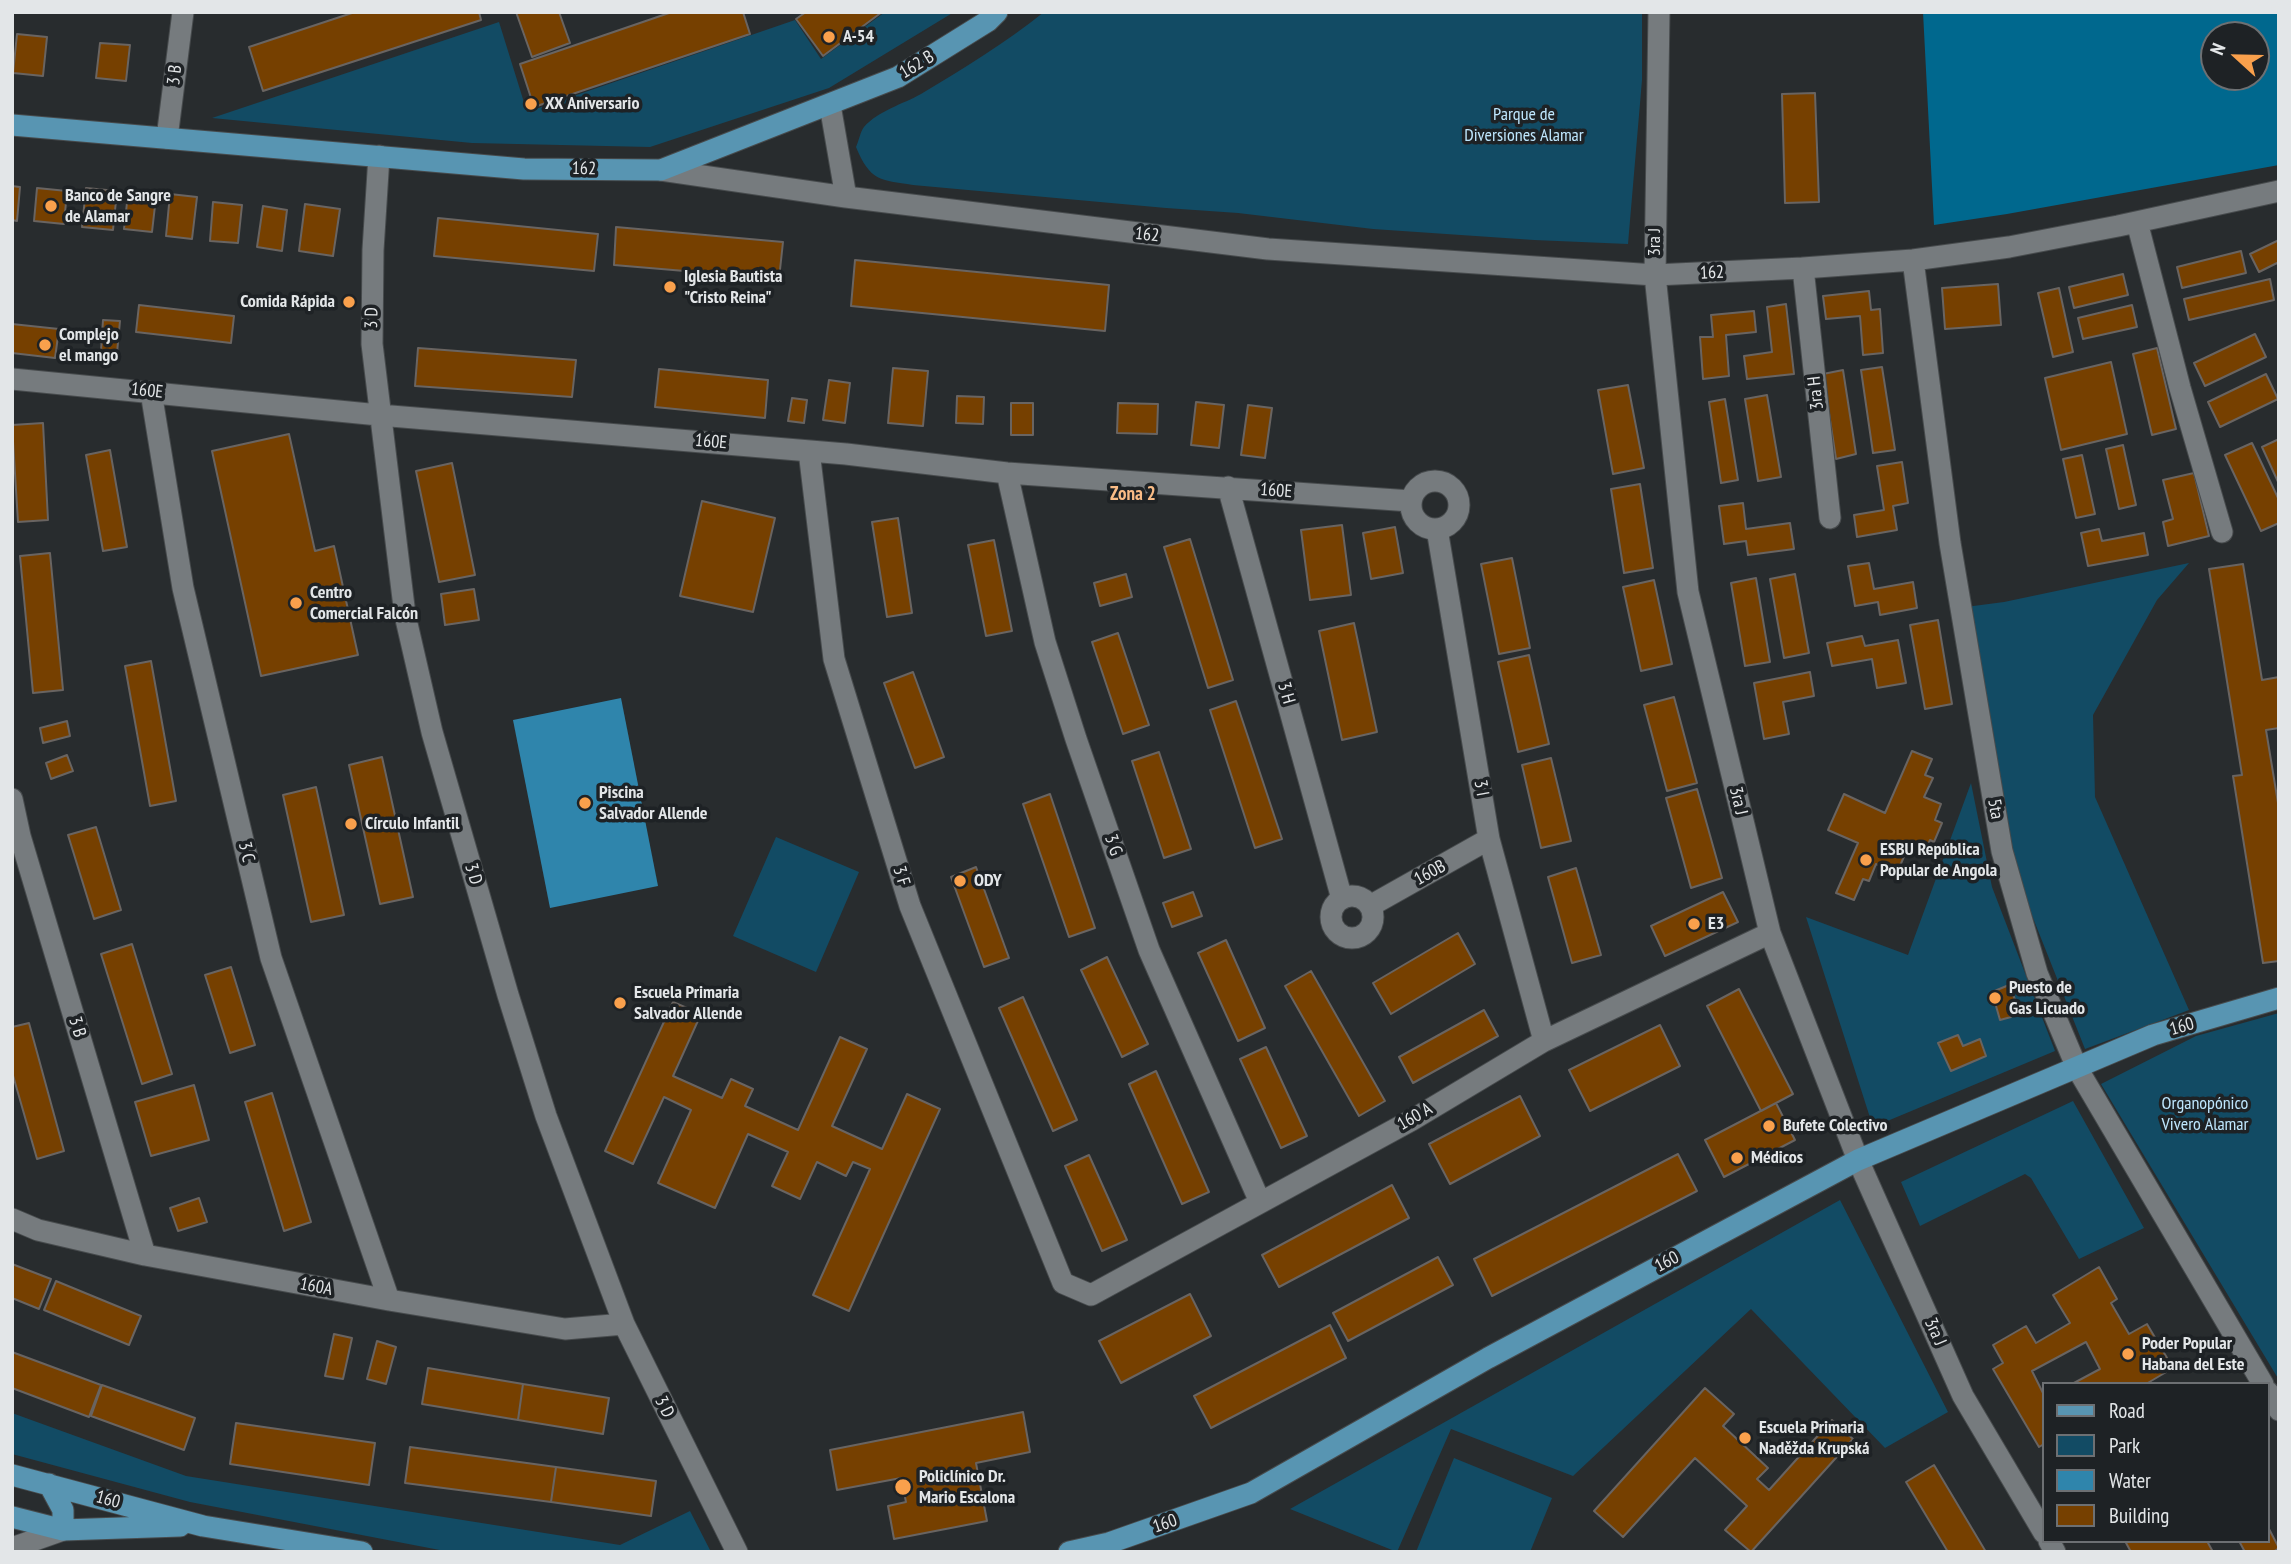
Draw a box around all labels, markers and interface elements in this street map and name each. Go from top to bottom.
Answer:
north arrow [2200,21,2270,91]
place label: A-54 [843,26,874,48]
marker: A-54 [821,29,837,45]
text: N [2204,40,2230,58]
street label: 162 B [896,46,938,84]
street label: 3 B [163,64,187,86]
place label: XX Aniversario [545,93,639,115]
marker: XX Aniversario [523,96,539,112]
park label: Parque de Diversiones Alamar [1464,104,1584,146]
street label: 162 [572,158,596,180]
place label: Banco de Sangre de Alamar [65,185,171,228]
marker: Banco de Sangre de Alamar [43,198,59,214]
street label: 162 [1134,223,1160,247]
street label: 3ra J [1644,228,1666,256]
street label: 162 [1699,262,1725,284]
place label: Iglesia Bautista "Cristo Reina" [684,266,782,308]
marker: Iglesia Bautista "Cristo Reina" [662,279,678,295]
place label: Comida Rápida [240,291,335,313]
marker: Comida Rápida [341,294,357,310]
street label: 3 D [361,307,383,329]
place label: Complejo el mango [59,324,119,366]
marker: Complejo el mango [37,337,53,353]
street label: 3ra H [1803,375,1829,411]
street label: 160E [130,379,164,403]
street label: 160E [694,430,728,454]
street label: 160E [1259,479,1293,503]
district label: Zona 2 [1110,484,1156,506]
place label: Centro Comercial Falcón [310,582,418,624]
marker: Centro Comercial Falcón [288,595,304,611]
street label: 3 H [1273,680,1299,706]
street label: 3 I [1469,778,1493,798]
place label: Piscina Salvador Allende [599,782,708,824]
street label: 3ra J [1724,785,1752,817]
marker: Piscina Salvador Allende [577,795,593,811]
street label: 5ta [1983,797,2007,821]
place label: Círculo Infantil [365,813,459,835]
marker: Círculo Infantil [343,816,359,832]
street label: 3 G [1099,832,1127,858]
place label: ESBU República Popular de Angola [1880,839,1997,882]
street label: 3 C [233,840,259,864]
marker: ESBU República Popular de Angola [1858,852,1874,868]
street label: 160B [1410,856,1450,890]
street label: 3 D [460,861,486,887]
street label: 3 F [888,864,914,888]
place label: ODY [974,870,1002,892]
marker: ODY [952,873,968,889]
place label: E3 [1708,913,1724,935]
marker: E3 [1686,916,1702,932]
place label: Puesto de Gas Licuado [2009,977,2085,1020]
place label: Escuela Primaria Salvador Allende [634,982,743,1024]
marker: Puesto de Gas Licuado [1987,990,2003,1006]
marker: Escuela Primaria Salvador Allende [612,995,628,1011]
street label: 160 [2167,1013,2197,1041]
street label: 3 B [64,1014,90,1040]
park label: Organopónico Vivero Alamar [2162,1093,2248,1136]
street label: 160 A [1394,1098,1436,1136]
place label: Bufete Colectivo [1783,1115,1887,1137]
marker: Bufete Colectivo [1761,1118,1777,1134]
place label: Médicos [1751,1147,1803,1169]
marker: Médicos [1729,1150,1745,1166]
street label: 160 [1651,1247,1683,1277]
street label: 160A [298,1273,334,1301]
street label: 3ra J [1919,1315,1951,1349]
place label: Poder Popular Habana del Este [2142,1333,2244,1376]
marker: Poder Popular Habana del Este [2120,1346,2136,1362]
legend [2042,1382,2270,1543]
street label: 3 D [650,1393,678,1421]
text: Road [2109,1397,2145,1424]
place label: Escuela Primaria Naděžda Krupská [1759,1417,1869,1460]
marker: Escuela Primaria Naděžda Krupská [1737,1430,1753,1446]
text: Park [2109,1432,2140,1459]
place label: Policlínico Dr. Mario Escalona [919,1466,1015,1508]
text: Water [2109,1467,2151,1494]
marker: Policlínico Dr. Mario Escalona [893,1477,913,1497]
street label: 160 [93,1486,123,1514]
text: Building [2109,1502,2169,1529]
street label: 160 [1150,1510,1180,1538]

